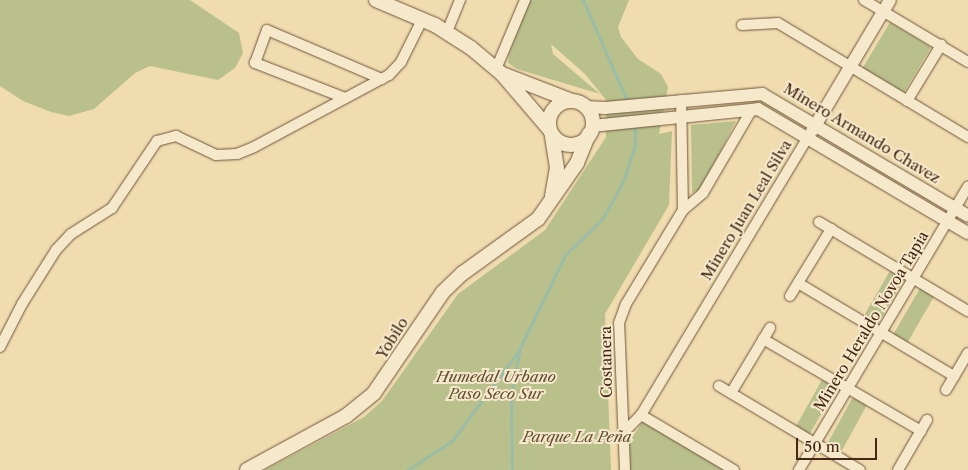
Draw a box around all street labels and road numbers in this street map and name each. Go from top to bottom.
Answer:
street label: Minero Armando Chavez [780,79,944,187]
street label: Minero Juan Leal Silva [697,137,795,283]
street label: Minero Heraldo Novoa Tapia [810,227,932,415]
street label: Yobilo [372,314,412,362]
street label: Costanera [596,326,616,398]

